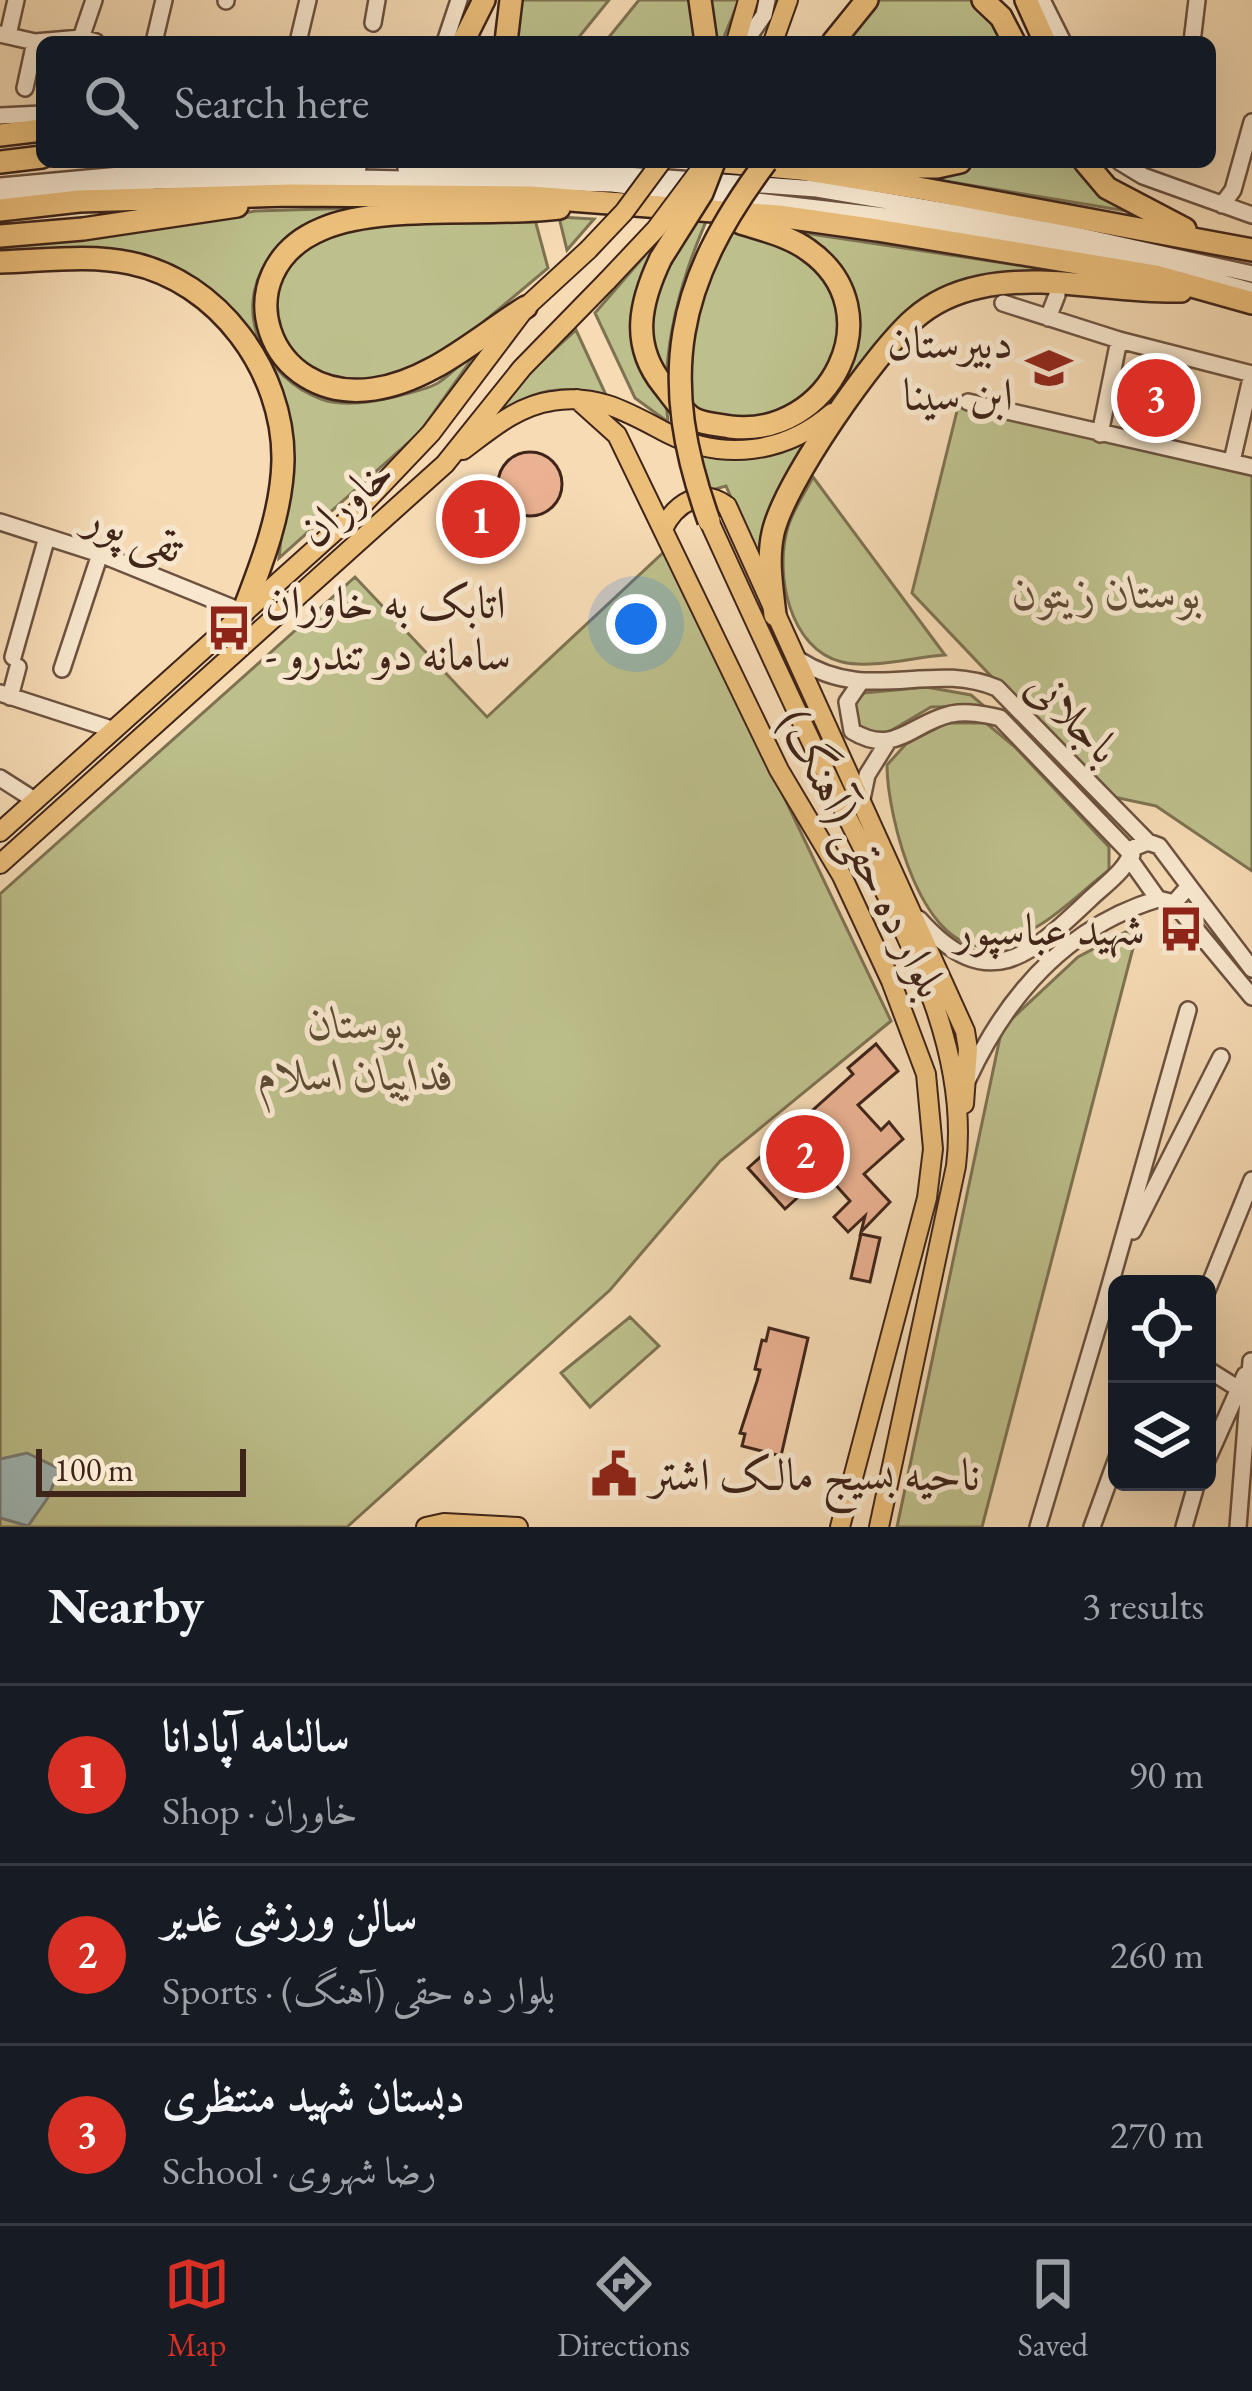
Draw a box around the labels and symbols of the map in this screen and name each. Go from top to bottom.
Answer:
place label: دبیرستان ابن سینا [887,313,1013,423]
school or university icon: دبیرستان ابن سینا [1024,343,1074,393]
pin: 3 [1117,353,1195,443]
street label: خاوران [285,443,405,559]
pin: 1 [442,474,520,564]
street label: تقی پور [73,485,193,580]
park label: بوستان زیتون [1012,563,1202,621]
place label: اتابک به خاوران - سامانه دو تندرو [265,573,511,683]
your location [606,594,666,654]
bus stop icon: اتابک به خاوران - سامانه دو تندرو [204,603,254,653]
street label: باجلانی [1015,657,1133,775]
street label: بلوار ده حقی (آهنگ) [763,699,962,1009]
place label: شهید عباسپور [951,900,1145,960]
bus stop icon: شهید عباسپور [1156,904,1206,954]
park label: بوستان فداییان اسلام [258,993,454,1114]
pin: 2 [766,1109,844,1199]
scale bar [36,1443,246,1496]
place label: ناحیه بسیج مالک اشتر [646,1445,980,1515]
public building icon: ناحیه بسیج مالک اشتر [589,1449,639,1499]

